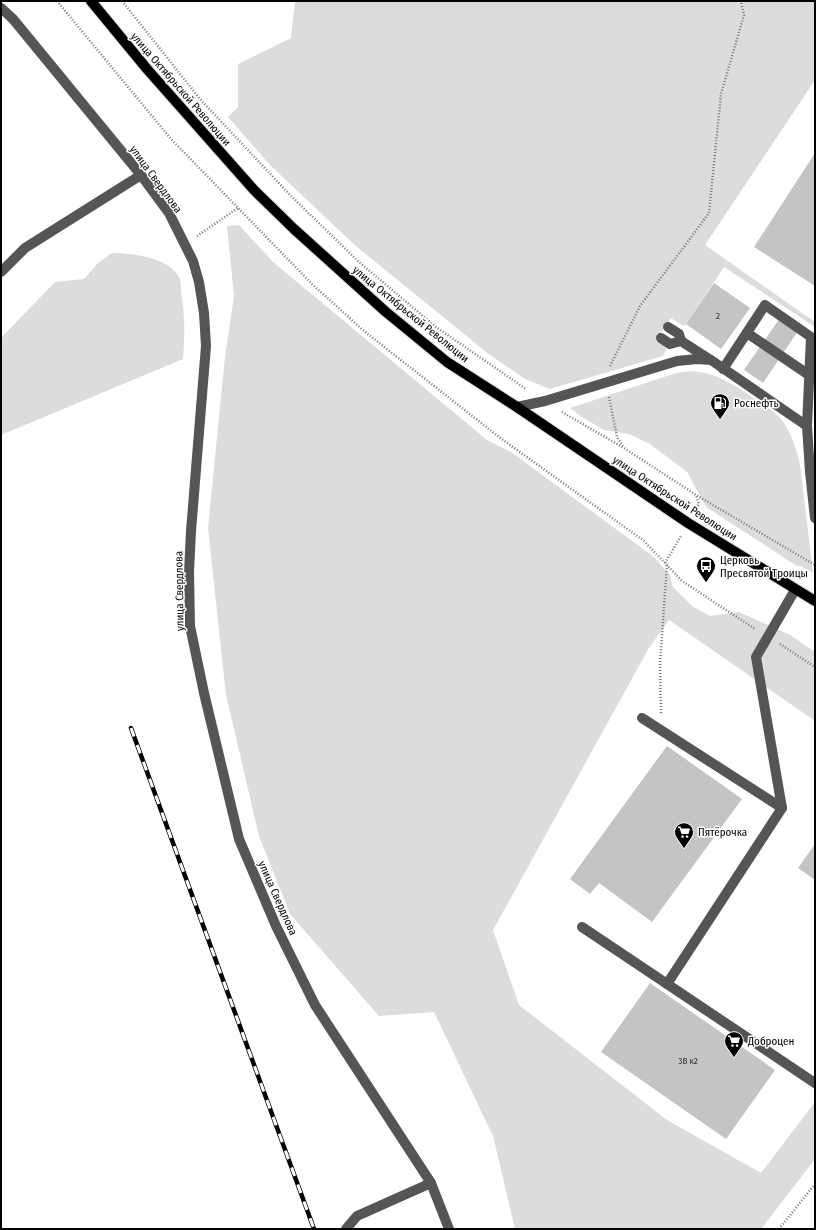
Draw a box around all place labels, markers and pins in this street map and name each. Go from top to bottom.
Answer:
fuel station icon: Роснефть [709,392,731,420]
place label: Роснефть [734,397,779,410]
place label: Церковь Пресвятой Троицы [720,554,808,580]
bus stop icon: Церковь Пресвятой Троицы [695,555,717,583]
supermarket icon: Пятёрочка [673,821,695,849]
place label: Пятёрочка [698,826,747,839]
supermarket icon: Доброцен [723,1030,745,1058]
place label: Доброцен [747,1035,794,1048]

